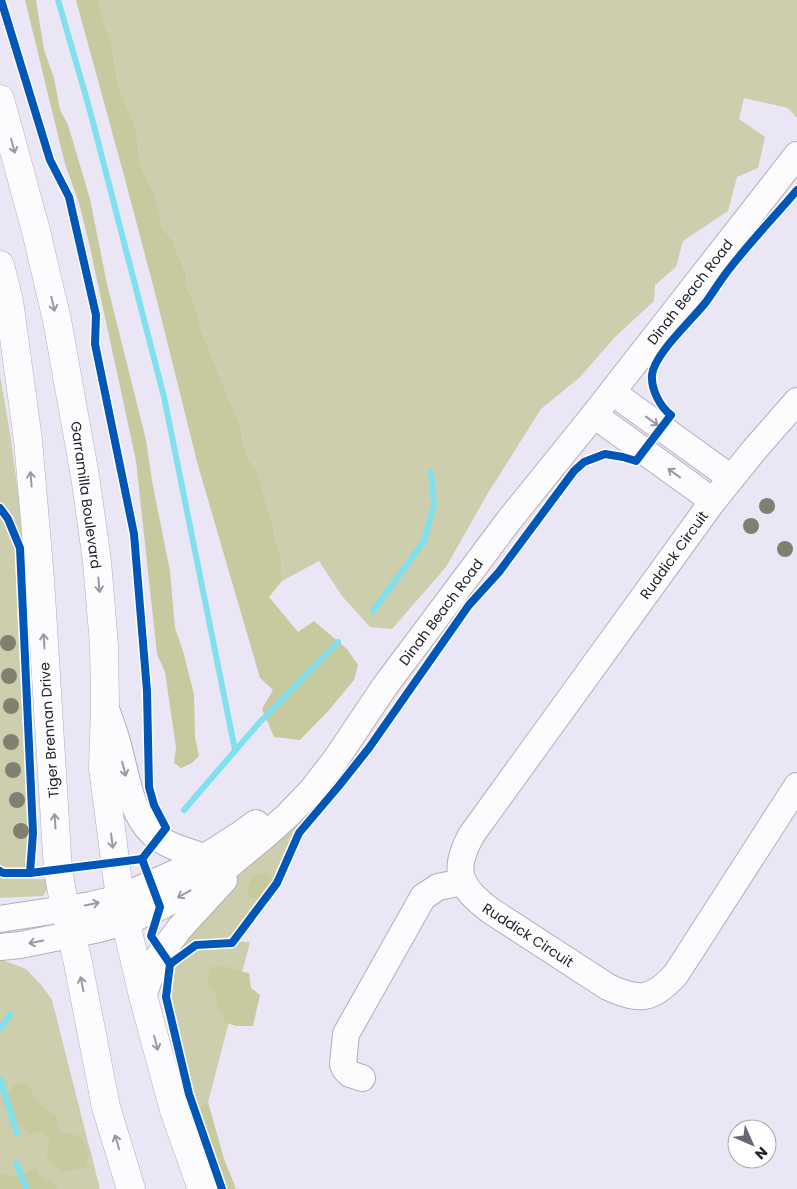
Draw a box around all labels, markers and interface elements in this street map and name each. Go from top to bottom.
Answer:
one-way arrow [9,138,18,154]
street label: Dinah Beach Road [642,235,738,349]
one-way arrow [49,295,58,311]
one-way arrow [645,416,659,426]
street label: Garramilla Boulevard [66,420,106,570]
one-way arrow [668,467,681,478]
one-way arrow [27,472,36,488]
street label: Ruddick Circuit [635,507,713,603]
street label: Dinah Beach Road [394,555,488,669]
one-way arrow [94,577,104,593]
one-way arrow [39,634,48,650]
street label: Tiger Brennan Drive [34,661,64,798]
one-way arrow [120,761,129,777]
one-way arrow [50,813,59,829]
one-way arrow [107,833,117,849]
one-way arrow [177,889,192,899]
street label: Ruddick Circuit [479,898,577,972]
one-way arrow [84,899,100,908]
one-way arrow [28,937,44,947]
one-way arrow [77,976,87,992]
one-way arrow [152,1035,161,1051]
north arrow [727,1119,777,1169]
one-way arrow [112,1135,122,1151]
text: N [750,1142,772,1164]

